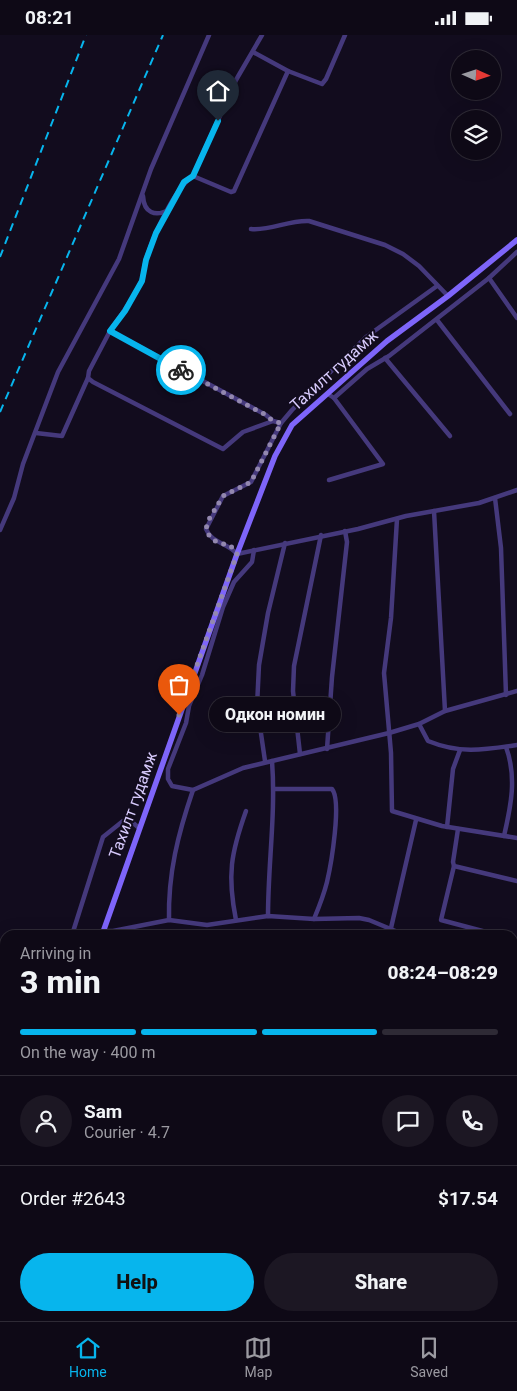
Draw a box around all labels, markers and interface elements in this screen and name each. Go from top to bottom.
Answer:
text: 08:21 [25,6,74,29]
north arrow [451,50,501,100]
map controls [451,50,501,160]
pin [197,70,239,121]
icon: home [204,77,232,105]
button: layers [451,110,501,160]
street label: Тахилт гудамж [286,325,382,414]
courier [156,345,206,395]
icon: bike [167,356,195,384]
pin [158,664,200,715]
icon: bag [165,671,193,699]
callout: Одкон номин [209,697,342,733]
text: Одкон номин [225,705,325,724]
street label: Тахилт гудамж [105,749,161,861]
text: Arriving in [20,944,91,963]
text: 08:24–08:29 [387,961,498,984]
text: 3 min [20,963,101,1001]
text: On the way · 400 m [20,1043,156,1062]
button: person [20,1095,72,1147]
button: chat [382,1095,434,1147]
button: phone [446,1095,498,1147]
text: Sam [84,1100,122,1123]
text: Courier · 4.7 [84,1123,170,1142]
text: Order #2643 [20,1187,126,1210]
text: $17.54 [438,1187,498,1210]
button: Help [20,1253,254,1311]
button: Share [264,1253,498,1311]
tab: Home [69,1334,107,1380]
tab: Map [244,1334,272,1380]
tab: Saved [410,1334,448,1380]

